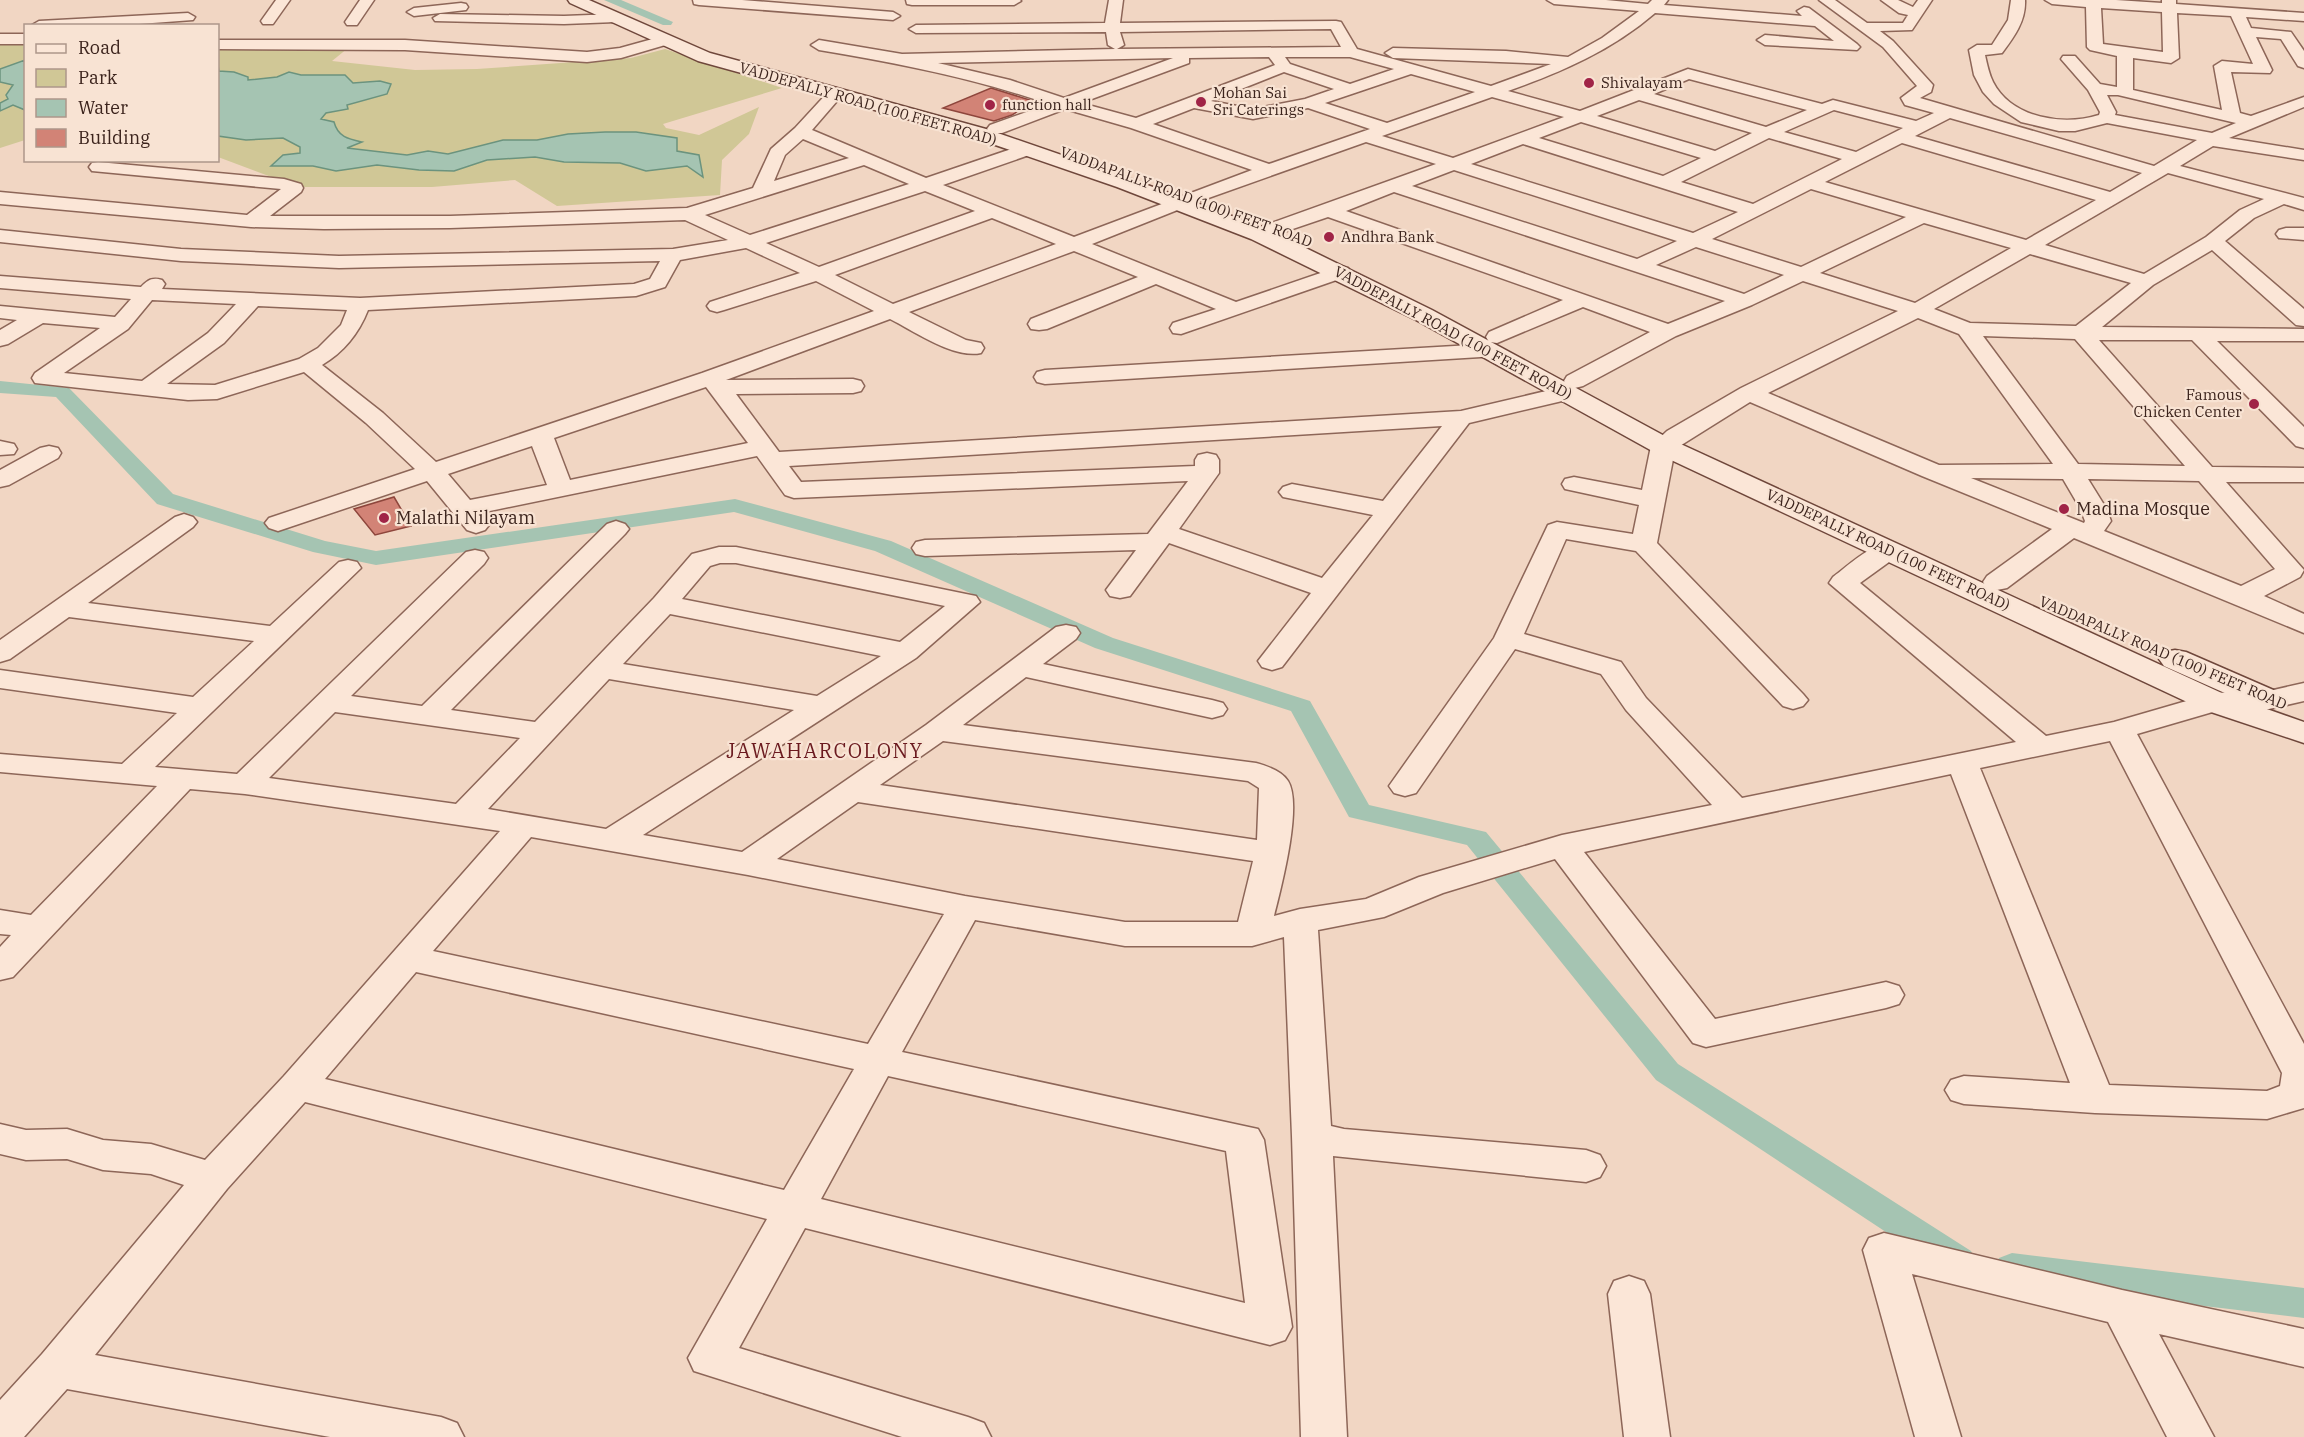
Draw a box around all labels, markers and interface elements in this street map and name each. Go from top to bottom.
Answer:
legend [24,24,219,162]
text: Road [78,36,121,59]
street label: VADDEPALLY ROAD (100 FEET ROAD) [737,58,999,149]
text: Park [78,66,118,89]
place label: Shivalayam [1601,73,1683,92]
marker: Shivalayam [1582,76,1596,90]
place label: Mohan Sai Sri Caterings [1213,83,1304,119]
place label: function hall [1002,95,1092,114]
marker: Mohan Sai Sri Caterings [1194,95,1208,109]
text: Water [78,96,128,119]
marker: function hall [983,98,997,112]
text: Building [78,126,150,149]
street label: VADDAPALLY ROAD (100) FEET ROAD [1057,142,1315,251]
place label: Andhra Bank [1341,227,1434,246]
marker: Andhra Bank [1322,230,1336,244]
street label: VADDEPALLY ROAD (100 FEET ROAD) [1331,261,1576,404]
place label: Famous Chicken Center [2134,385,2242,421]
marker: Famous Chicken Center [2247,397,2261,411]
street label: VADDEPALLY ROAD (100 FEET ROAD) [1763,485,2013,615]
place label: Madina Mosque [2076,497,2210,520]
marker: Madina Mosque [2057,502,2071,516]
place label: Malathi Nilayam [396,506,535,529]
marker: Malathi Nilayam [377,511,391,525]
street label: VADDAPALLY ROAD (100) FEET ROAD [2036,592,2290,714]
district label: JAWAHARCOLONY [726,737,924,764]

